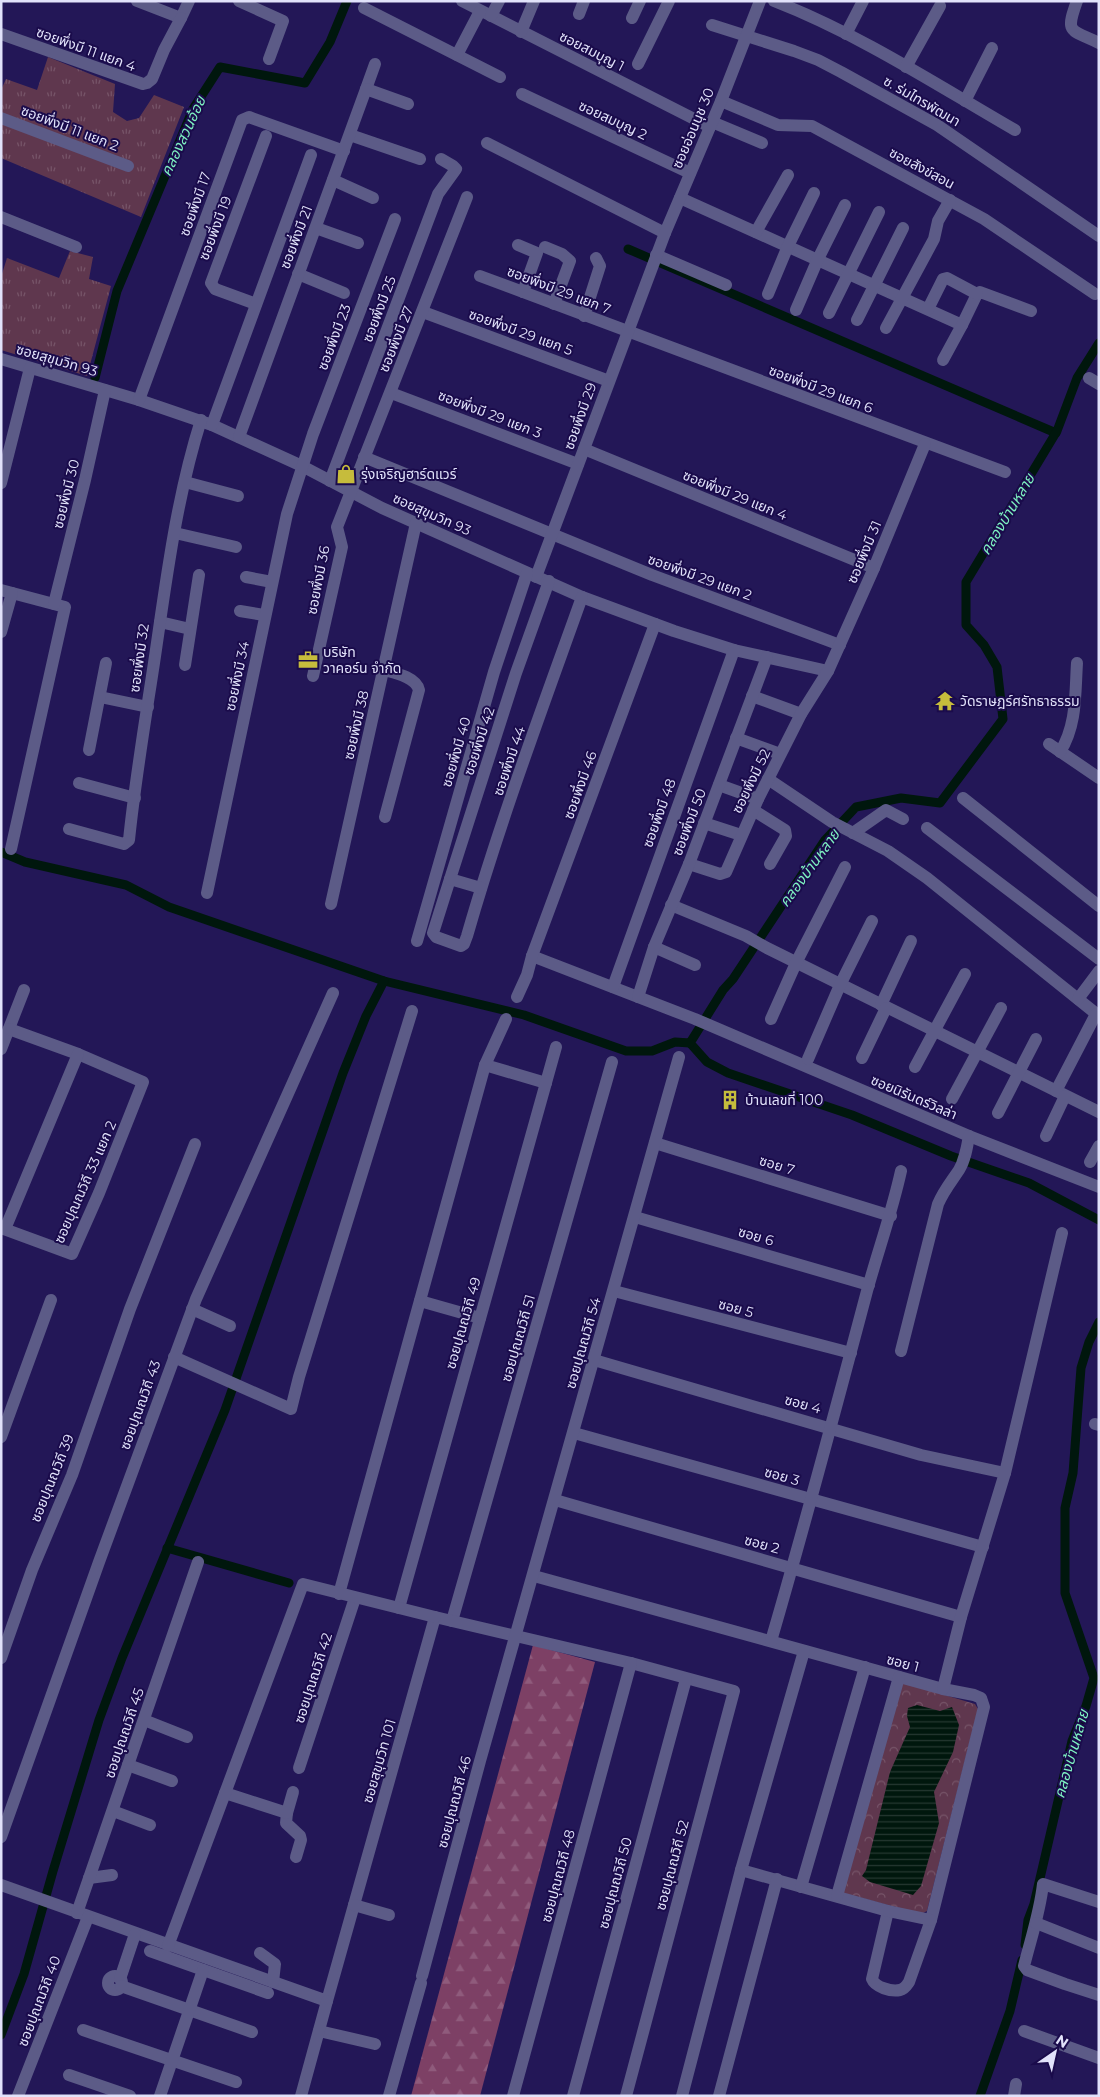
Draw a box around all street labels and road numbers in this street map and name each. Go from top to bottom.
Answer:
street label: ซอยพึ่งมี 11 แยก 4 [34,22,139,76]
street label: ซอยสมบุญ 1 [556,27,628,75]
street label: ซ. ร่มไทรพัฒนา [880,72,964,130]
street label: ซอยอ่อนนุช 30 [668,85,718,171]
street label: ซอยสมบุญ 2 [576,96,650,144]
street label: ซอยพึ่งมี 11 แยก 2 [19,100,122,155]
street label: ซอยสังข์สอน [886,143,958,193]
street label: ซอยพึ่งมี 17 [174,169,215,239]
street label: ซอยพึ่งมี 19 [194,193,235,263]
street label: ซอยพึ่งมี 21 [275,202,316,271]
street label: ซอยพึ่งมี 29 แยก 7 [504,261,614,318]
street label: ซอยพึ่งมี 25 [357,273,400,345]
street label: ซอยพึ่งมี 23 [312,301,355,373]
street label: ซอยพึ่งมี 27 [374,303,417,375]
street label: ซอยพึ่งมี 29 แยก 5 [466,304,576,359]
street label: ซอยสุขุมวิท 93 [14,340,100,380]
street label: ซอยพึ่งมี 29 แยก 6 [766,360,876,417]
street label: ซอยพึ่งมี 29 [559,380,600,452]
street label: ซอยพึ่งมี 29 แยก 3 [436,385,545,442]
street label: ซอยพึ่งมี 30 [48,457,83,531]
street label: ซอยพึ่งมี 29 แยก 4 [680,465,791,524]
street label: ซอยสุขุมวิท 93 [390,489,474,539]
street label: ซอยพึ่งมี 31 [842,517,885,586]
street label: ซอยพึ่งมี 36 [301,543,334,616]
street label: ซอยพึ่งมี 29 แยก 2 [645,549,755,604]
street label: ซอยพึ่งมี 32 [124,622,153,694]
street label: ซอยพึ่งมี 34 [220,639,253,713]
street label: ซอยพึ่งมี 38 [338,688,373,761]
street label: ซอยพึ่งมี 42 [459,704,499,777]
street label: ซอยพึ่งมี 40 [436,715,475,789]
street label: ซอยพึ่งมี 44 [488,723,529,798]
street label: ซอยพึ่งมี 52 [727,745,774,816]
street label: ซอยพึ่งมี 46 [558,748,601,822]
street label: ซอยพึ่งมี 48 [637,776,680,850]
street label: ซอยพึ่งมี 50 [667,785,710,858]
street label: ซอยนิรันดร์วิลล่า [868,1071,960,1123]
street label: ซอยปุณณวิถี 33 แยก 2 [50,1118,120,1246]
street label: ซอย 7 [757,1151,797,1179]
street label: ซอย 6 [736,1222,776,1250]
street label: ซอยปุณณวิถี 49 [441,1275,485,1371]
street label: ซอยปุณณวิถี 51 [497,1292,539,1384]
street label: ซอยปุณณวิถี 54 [561,1295,605,1391]
street label: ซอย 5 [716,1295,756,1321]
street label: ซอยปุณณวิถี 43 [115,1358,165,1452]
street label: ซอย 4 [783,1390,824,1418]
street label: ซอยปุณณวิถี 39 [26,1431,78,1525]
street label: ซอย 3 [762,1462,802,1490]
street label: ซอย 2 [742,1530,782,1558]
street label: ซอยปุณณวิถี 42 [290,1630,336,1726]
street label: ซอย 1 [885,1650,921,1676]
street label: ซอยปุณณวิถี 45 [100,1685,148,1780]
street label: ซอยสุขุมวิท 101 [358,1717,400,1805]
street label: ซอยปุณณวิถี 46 [433,1753,475,1850]
street label: ซอยปุณณวิถี 52 [651,1818,693,1912]
street label: ซอยปุณณวิถี 48 [537,1828,579,1924]
street label: ซอยปุณณวิถี 50 [594,1835,636,1931]
street label: ซอยปุณณวิถี 40 [13,1953,65,2049]

